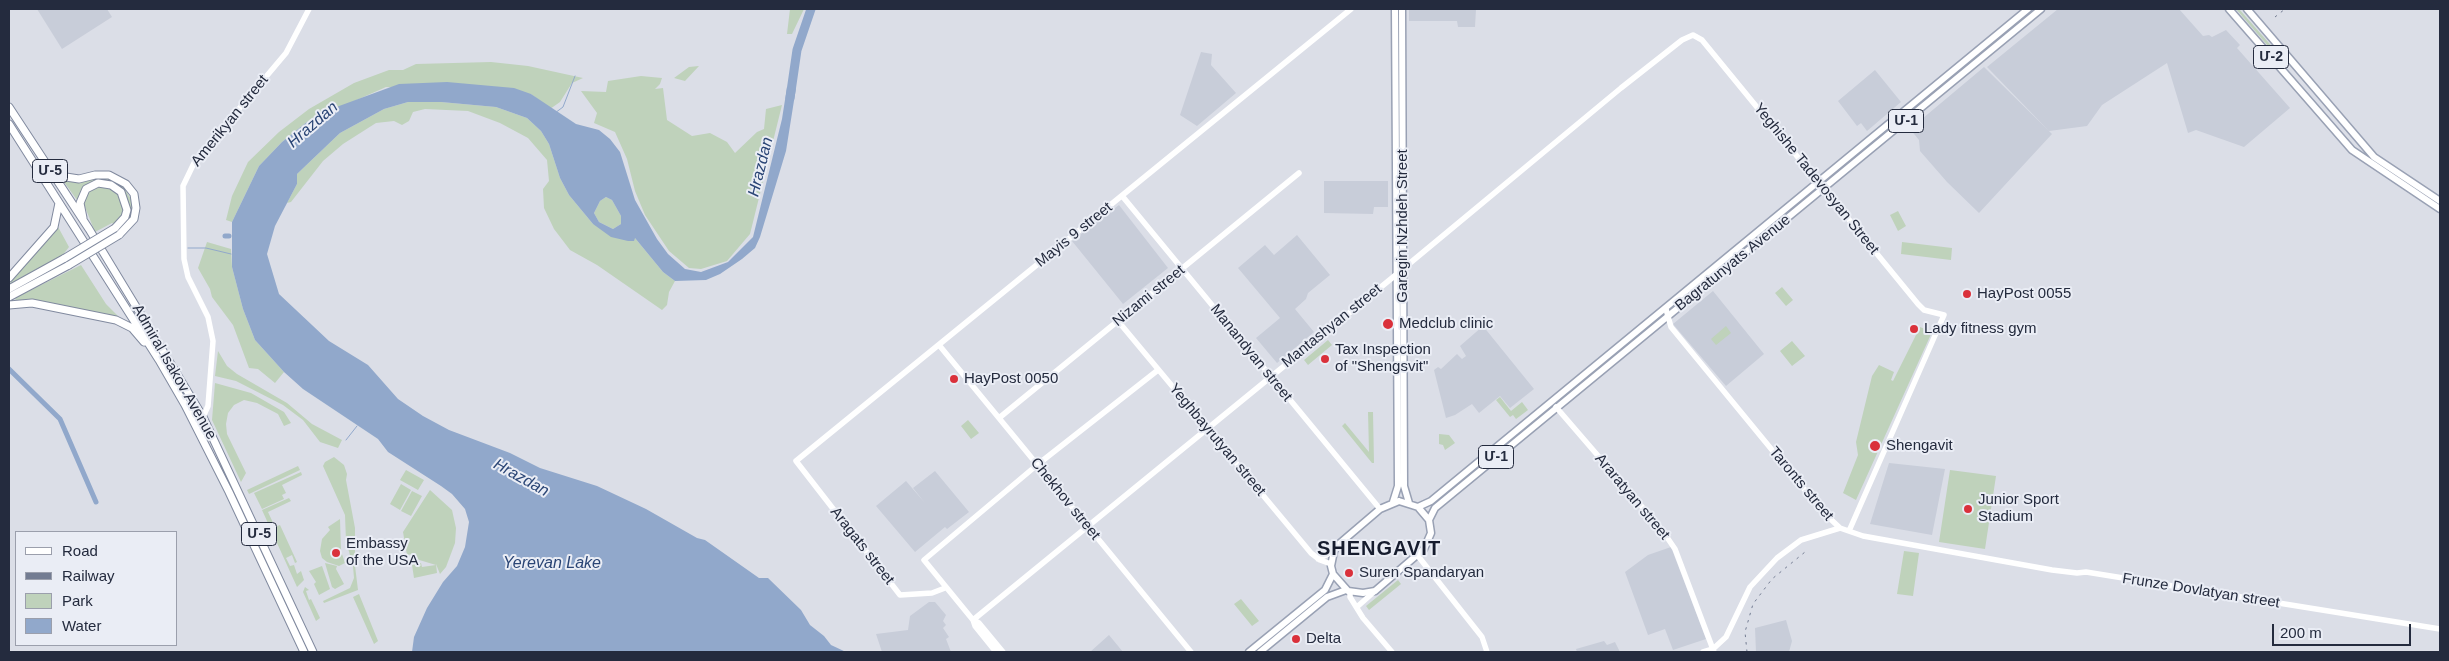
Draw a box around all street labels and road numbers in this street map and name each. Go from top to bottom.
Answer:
road number: Մ-2 [2254,46,2288,68]
street label: Amerikyan street [188,72,272,170]
street label: Yeghishe Tadevosyan Street [1749,100,1883,258]
road number: Մ-1 [1888,110,1924,132]
street label: Garegin Nzhdeh Street [1394,149,1412,303]
road number: Մ-5 [32,160,68,182]
street label: Mayis 9 street [1032,199,1116,271]
street label: Bagratunyats Avenue [1672,211,1794,315]
street label: Nizami street [1109,261,1189,331]
street label: Mantashyan street [1278,280,1386,372]
street label: Admiral Isakov Avenue [128,301,220,443]
street label: Manandyan street [1206,301,1296,405]
street label: Yeghbayrutyan street [1165,380,1269,500]
street label: Taronts street [1765,443,1837,525]
road number: Մ-1 [1478,446,1514,468]
street label: Araratyan street [1591,450,1673,544]
street label: Chekhov street [1026,454,1104,544]
street label: Aragats street [826,504,898,588]
road number: Մ-5 [242,522,276,546]
street label: Frunze Dovlatyan street [2121,570,2281,612]

